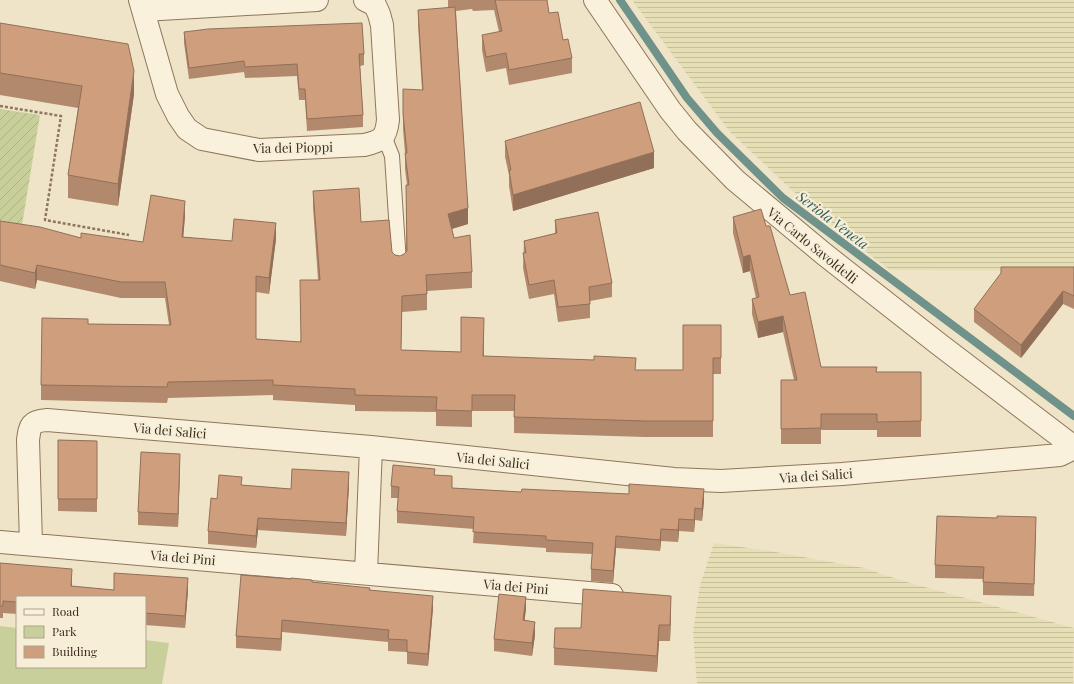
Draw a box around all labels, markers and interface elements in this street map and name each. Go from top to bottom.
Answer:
street label: Via dei Pioppi [252,138,333,156]
water label: Seriola Veneta [792,186,873,253]
street label: Via Carlo Savoldelli [763,203,862,287]
street label: Via dei Salici [132,418,208,442]
street label: Via dei Salici [455,448,531,472]
street label: Via dei Salici [778,464,853,486]
street label: Via dei Pini [149,546,216,568]
street label: Via dei Pini [482,575,549,597]
legend [16,596,146,668]
text: Road [52,603,79,619]
text: Park [52,623,77,639]
text: Building [52,643,98,659]

